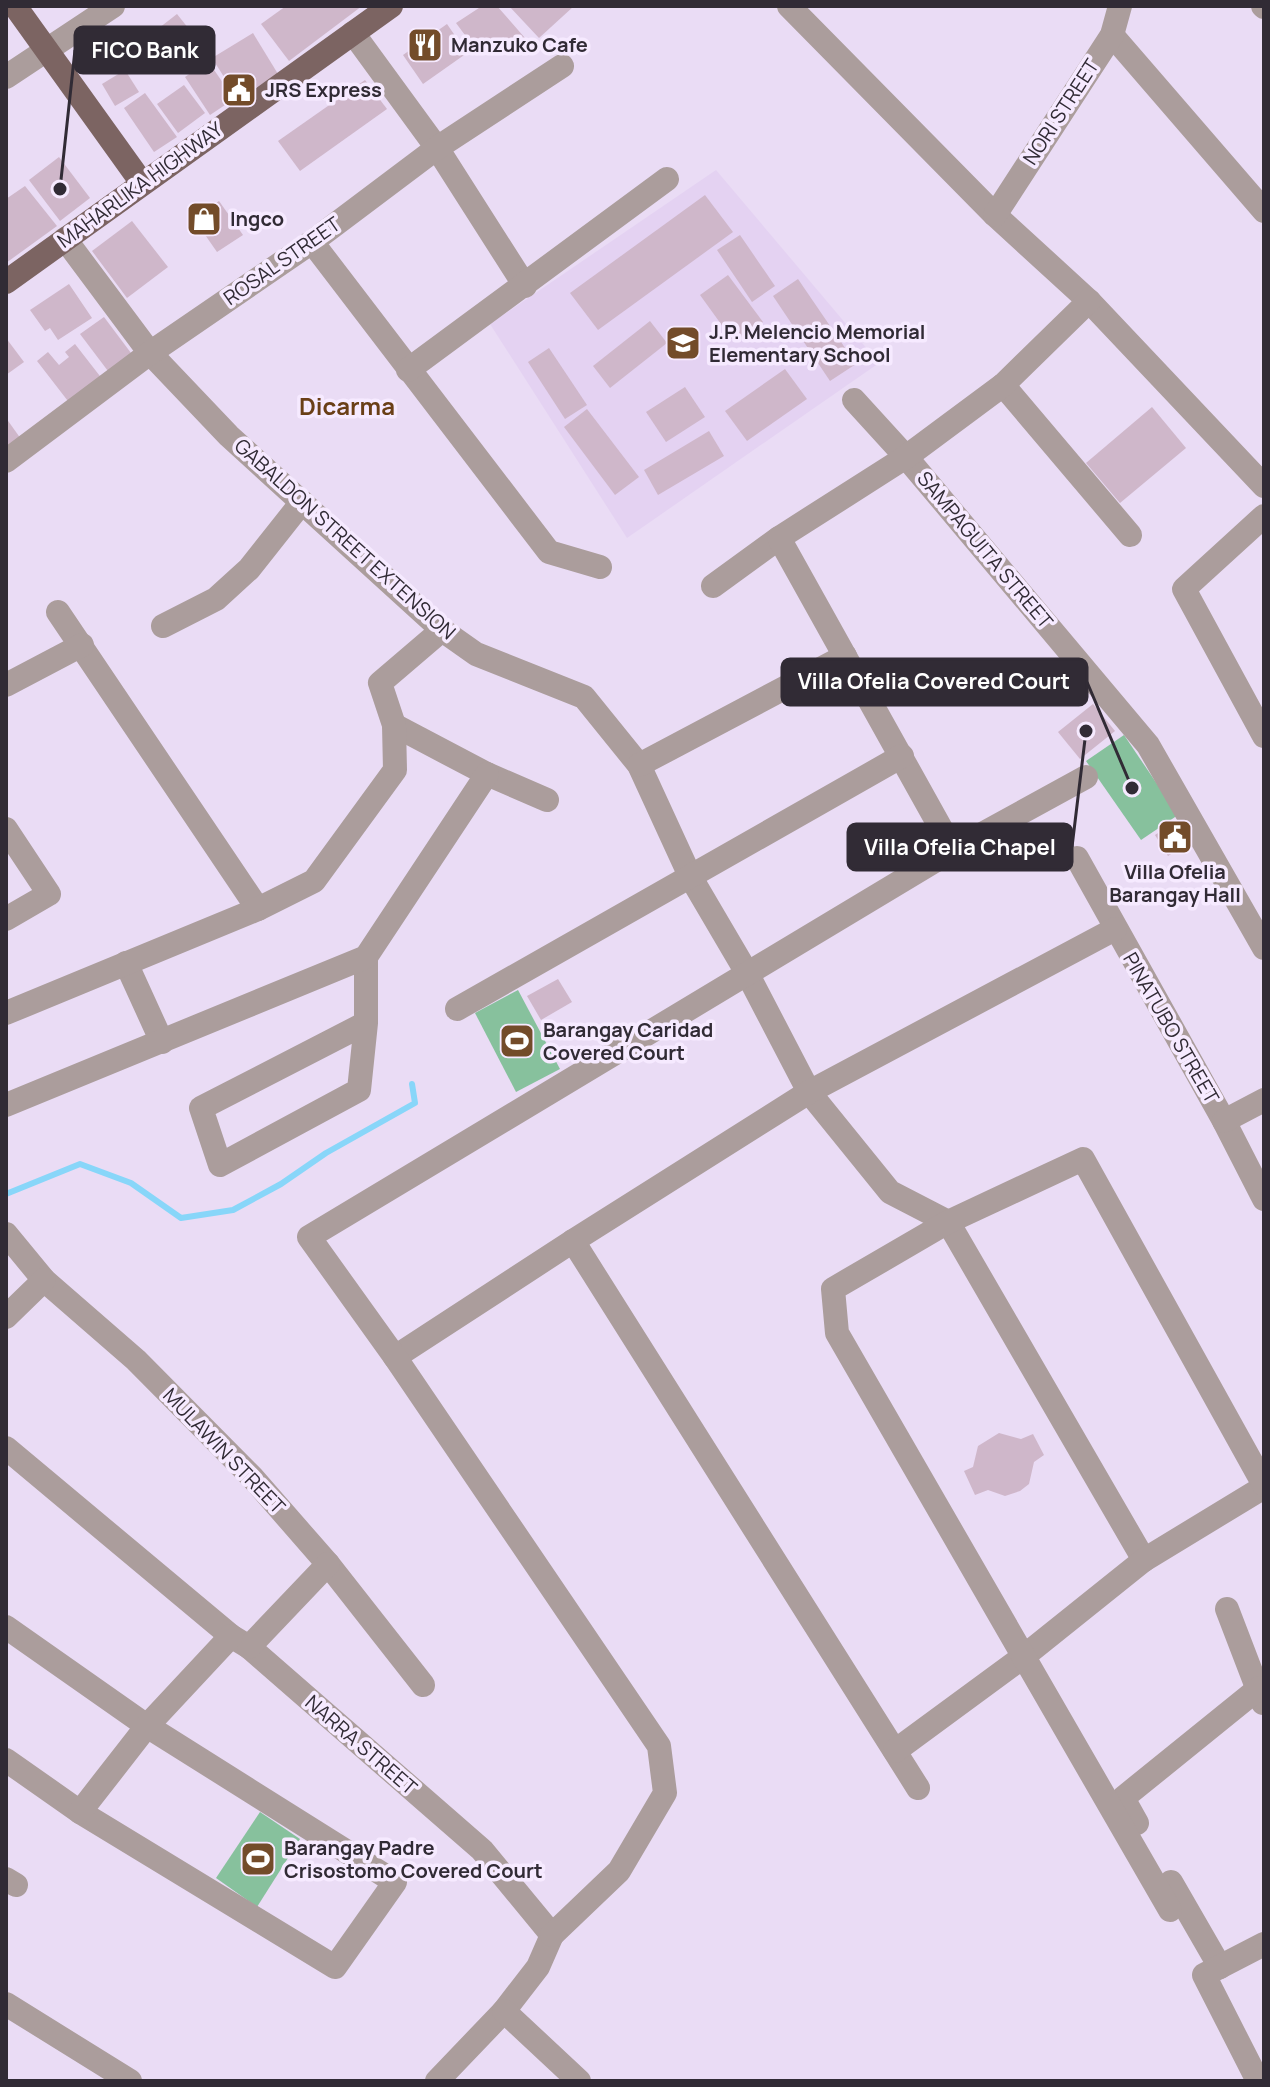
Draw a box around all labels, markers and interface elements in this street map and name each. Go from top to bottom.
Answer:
restaurant icon: Manzuko Cafe [406,26,444,64]
callout: FICO Bank [75,27,214,73]
place label: Manzuko Cafe [451,31,588,58]
text: FICO Bank [92,35,200,65]
street label: NORI STREET [1016,54,1105,170]
public building icon: JRS Express [220,71,258,109]
place label: JRS Express [265,76,382,103]
street label: MAHARLIKA HIGHWAY [52,115,228,254]
shop icon: Ingco [185,200,223,238]
place label: Ingco [230,205,284,232]
street label: ROSAL STREET [218,210,346,311]
place label: J.P. Melencio Memorial Elementary School [709,318,925,368]
school or university icon: J.P. Melencio Memorial Elementary School [664,324,702,362]
district label: Dicarma [299,389,395,422]
street label: GABALDON STREET EXTENSION [229,432,462,645]
street label: SAMPAGUITA STREET [911,465,1059,634]
callout: Villa Ofelia Covered Court [782,659,1087,705]
text: Villa Ofelia Covered Court [798,666,1070,696]
public building icon: Villa Ofelia Barangay Hall [1156,818,1194,856]
callout: Villa Ofelia Chapel [848,824,1072,870]
text: Villa Ofelia Chapel [864,832,1056,862]
place label: Villa Ofelia Barangay Hall [1109,858,1241,908]
street label: PINATUBO STREET [1117,947,1226,1108]
place label: Barangay Caridad Covered Court [543,1016,713,1066]
sports icon: Barangay Caridad Covered Court [498,1022,536,1060]
street label: MULAWIN STREET [157,1382,291,1519]
street label: NARRA STREET [300,1689,423,1801]
place label: Barangay Padre Crisostomo Covered Court [284,1834,543,1884]
sports icon: Barangay Padre Crisostomo Covered Court [239,1840,277,1878]

